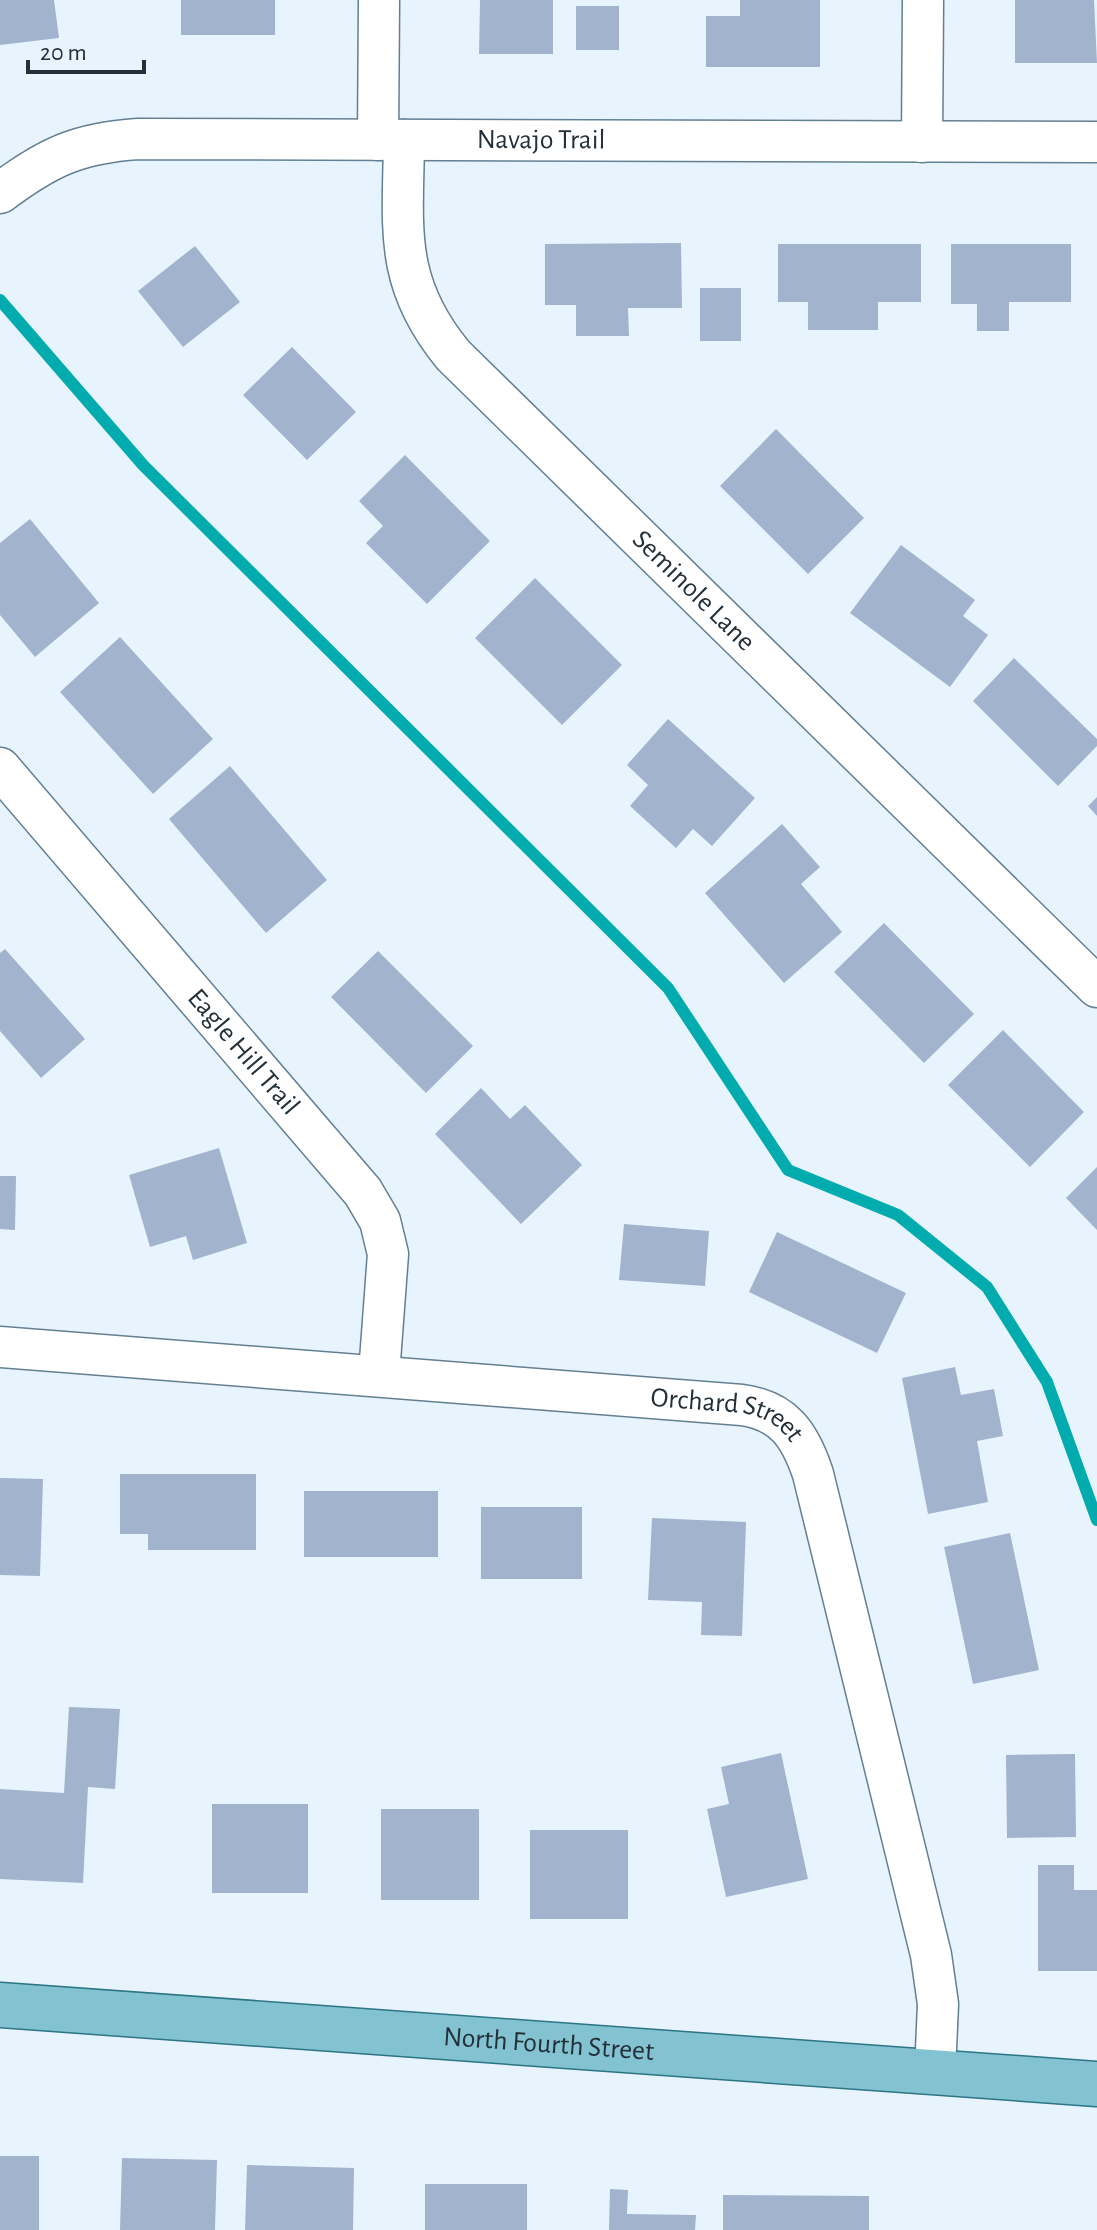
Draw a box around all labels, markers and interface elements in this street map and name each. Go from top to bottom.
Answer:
scale bar [28,24,144,74]
text: 20 m [40,41,87,65]
street label: Navajo Trail [477,126,605,154]
street label: Seminole Lane [627,525,760,657]
street label: Eagle Hill Trail [182,984,305,1120]
street label: Orchard Street [649,1384,809,1447]
street label: North Fourth Street [442,2023,655,2066]

